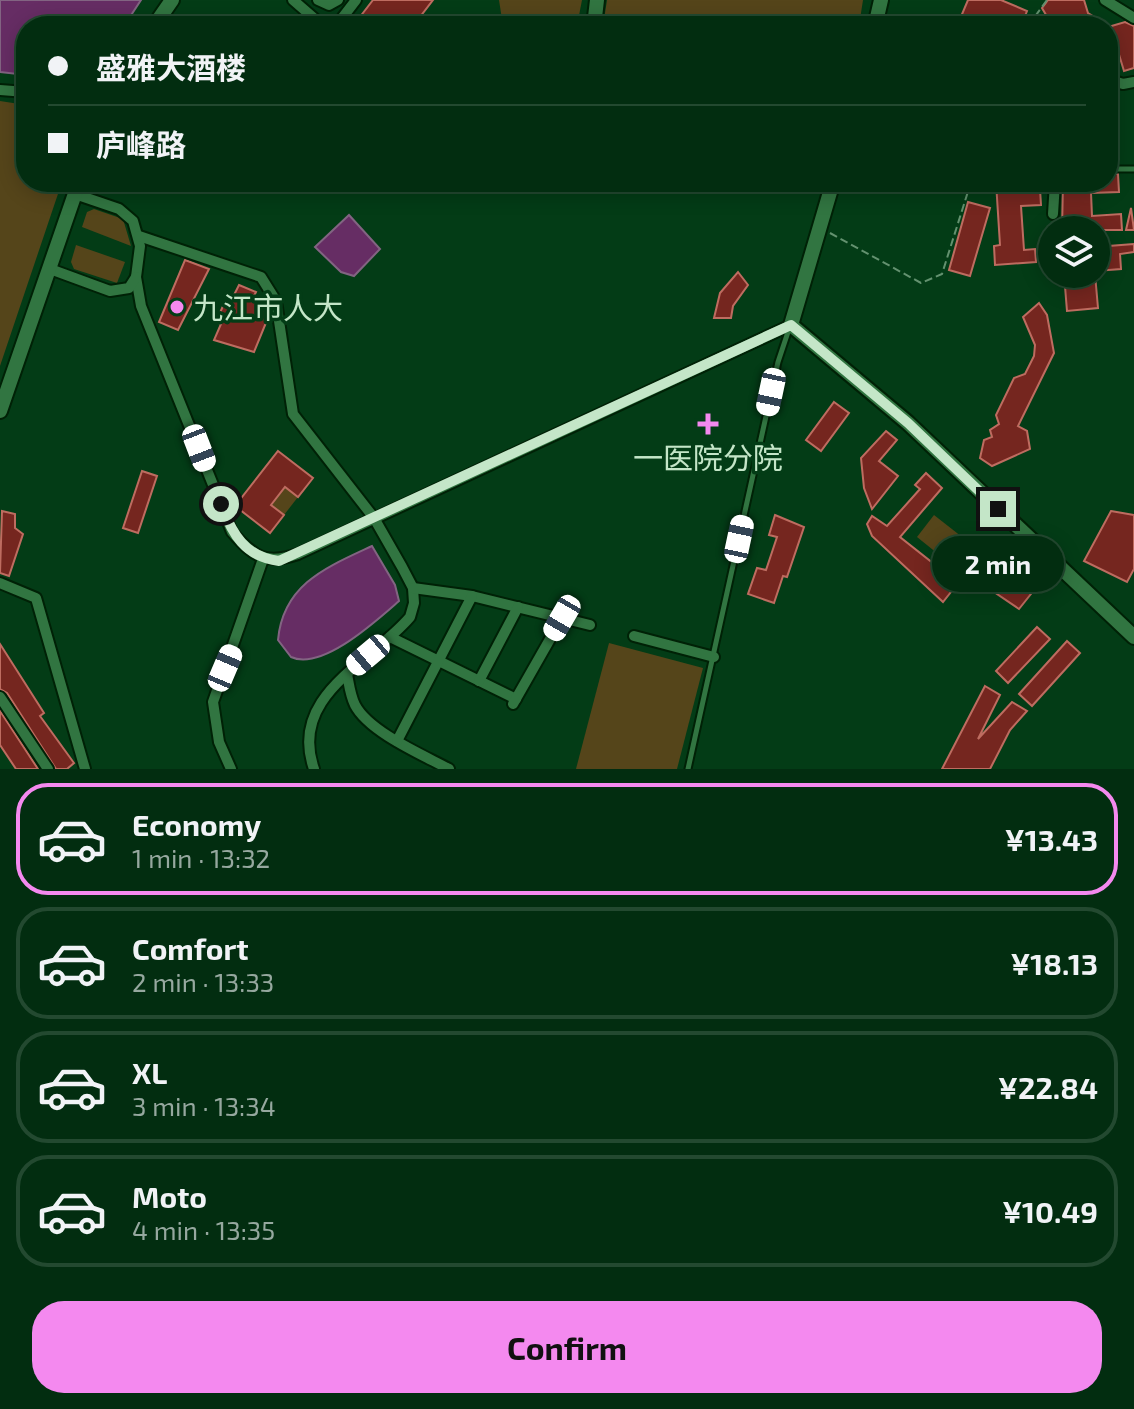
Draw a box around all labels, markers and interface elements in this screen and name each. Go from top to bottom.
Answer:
text: 盛雅大酒楼 [96,49,246,85]
text: 庐峰路 [96,126,186,162]
map controls [1038,216,1110,288]
button: layers [1038,216,1110,288]
place label: 九江市人大 [193,289,343,325]
marker: 九江市人大 [168,298,186,316]
car [754,366,788,418]
marker: 一医院分院 [697,413,719,435]
car [179,421,219,475]
place label: 一医院分院 [633,439,783,475]
route start [203,486,239,522]
route end [980,491,1016,527]
car [722,513,756,565]
callout: 2 min [932,537,1064,593]
text: 2 min [965,548,1031,579]
car [540,591,584,645]
car [342,630,394,680]
car [205,641,245,695]
icon: car [36,803,108,875]
text: Economy [132,806,261,842]
text: ¥13.43 [1005,821,1098,857]
text: 1 min · 13:32 [132,842,270,873]
icon: car [36,927,108,999]
text: Comfort [132,930,249,966]
text: ¥18.13 [1010,945,1098,981]
text: 2 min · 13:33 [132,966,274,997]
icon: car [36,1051,108,1123]
text: XL [132,1054,167,1090]
text: ¥22.84 [998,1069,1098,1105]
text: 3 min · 13:34 [132,1090,276,1121]
icon: car [36,1175,108,1247]
text: Moto [132,1178,207,1214]
text: ¥10.49 [1002,1193,1098,1229]
text: 4 min · 13:35 [132,1214,275,1245]
button: Confirm [32,1301,1102,1393]

